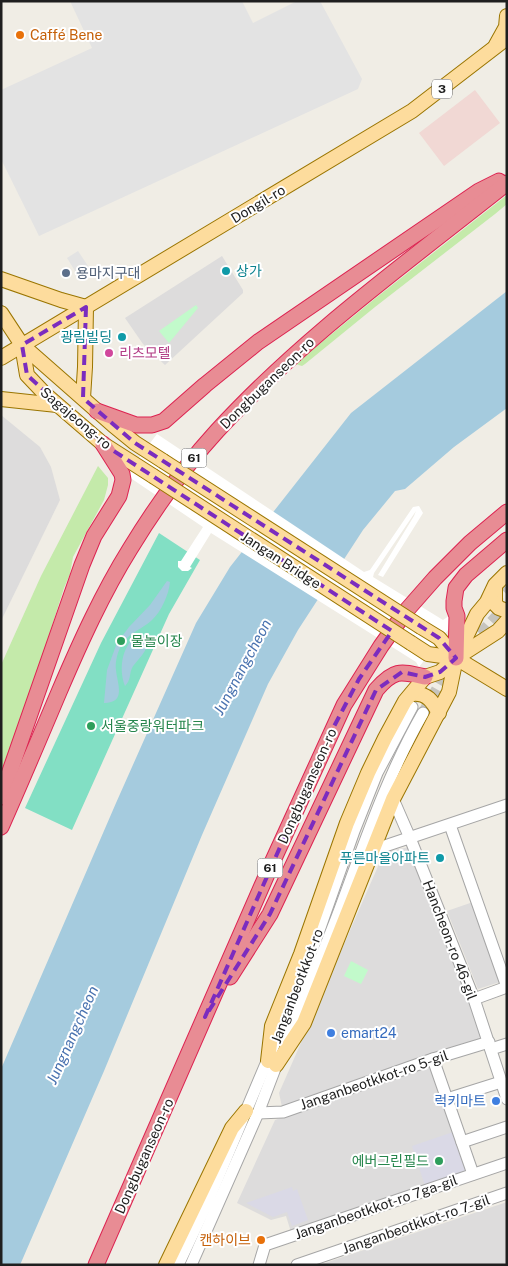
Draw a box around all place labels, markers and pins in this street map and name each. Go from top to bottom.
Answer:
place label: Caffé Bene [30,27,102,43]
marker: Caffé Bene [14,29,26,41]
place label: 상가 [236,263,262,279]
place label: 용마지구대 [76,265,140,281]
marker: 상가 [220,265,232,277]
marker: 용마지구대 [60,267,72,279]
place label: 광림빌딩 [60,329,112,345]
marker: 광림빌딩 [116,331,128,343]
place label: 리츠모텔 [119,345,171,361]
marker: 리츠모텔 [103,347,115,359]
place label: 물놀이장 [131,633,183,649]
marker: 물놀이장 [115,635,127,647]
place label: 서울중랑워터파크 [101,718,204,734]
marker: 서울중랑워터파크 [85,720,97,732]
place label: 푸른마을아파트 [340,850,430,866]
marker: 푸른마을아파트 [434,852,446,864]
place label: emart24 [341,1025,397,1041]
marker: emart24 [325,1027,337,1039]
place label: 럭키마트 [434,1093,486,1109]
marker: 럭키마트 [490,1095,502,1107]
place label: 에버그린필드 [352,1153,429,1169]
marker: 에버그린필드 [433,1155,445,1167]
place label: 캔하이브 [199,1232,251,1248]
marker: 캔하이브 [255,1234,267,1246]

